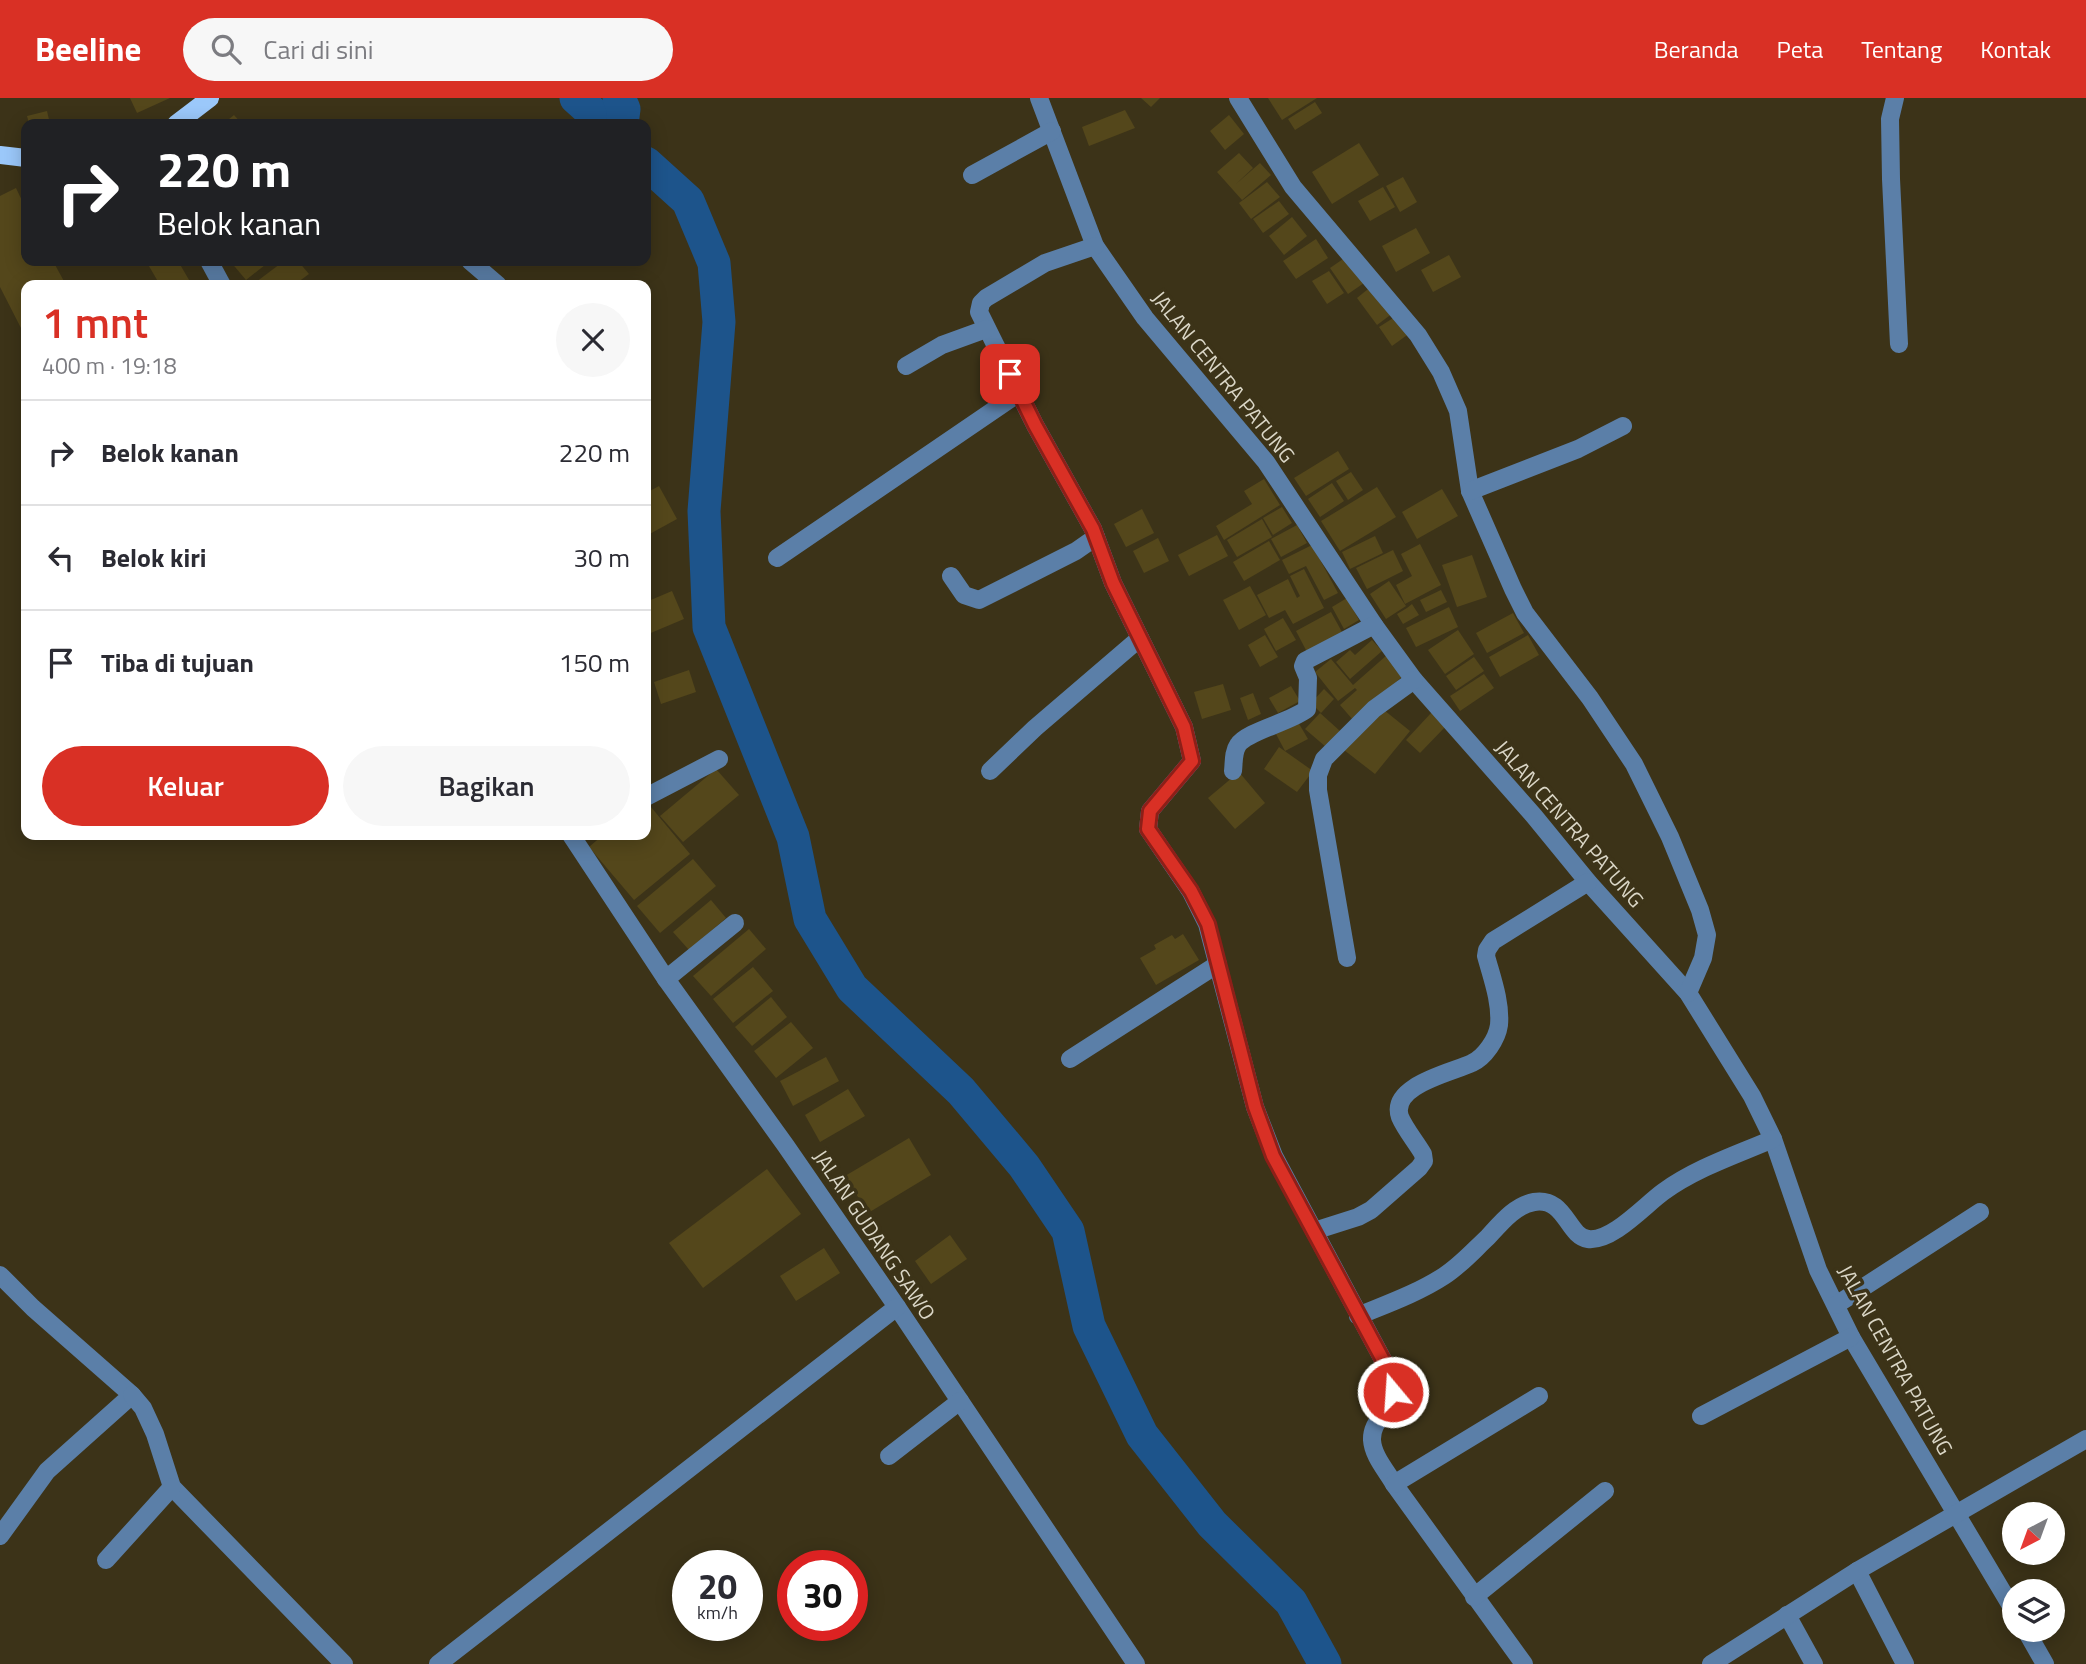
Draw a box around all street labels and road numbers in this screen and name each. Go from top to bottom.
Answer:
street label: JALAN CENTRA PATUNG [1144,283,1303,469]
street label: JALAN CENTRA PATUNG [1488,732,1652,914]
street label: JALAN GUDANG SAWO [806,1143,944,1326]
street label: JALAN CENTRA PATUNG [1830,1259,1962,1461]

